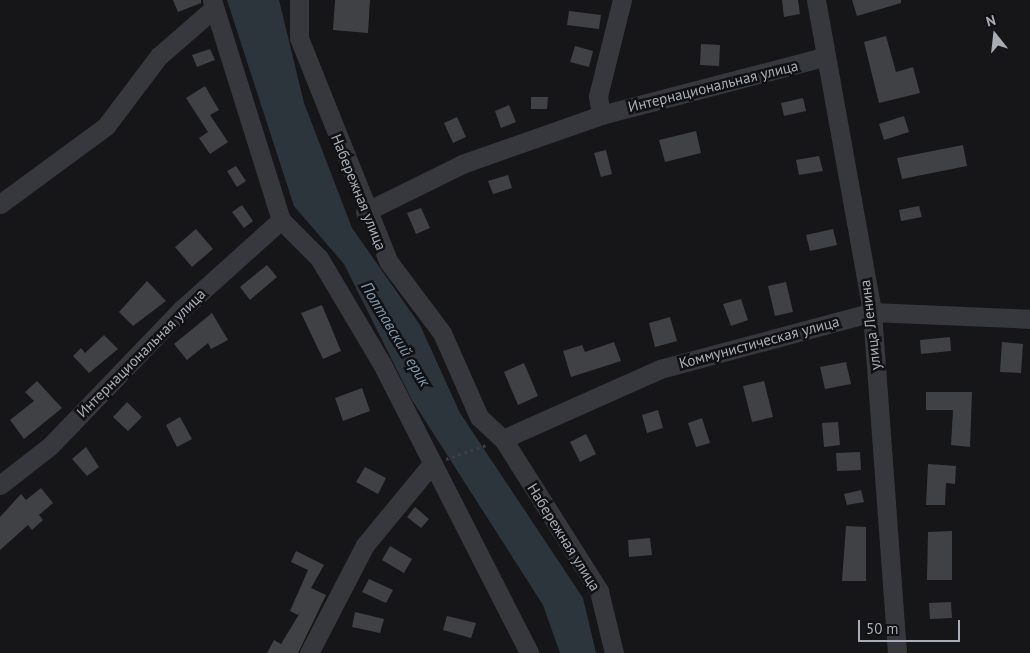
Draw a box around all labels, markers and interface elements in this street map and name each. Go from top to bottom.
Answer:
north arrow [970,10,1020,60]
text: N [984,11,998,31]
street label: Интернациональная улица [626,56,800,116]
street label: Набережная улица [328,131,390,253]
water label: Полтавский ерик [357,278,435,390]
street label: улица Ленина [856,279,884,371]
street label: Интернациональная улица [73,285,209,421]
street label: Коммунистическая улица [677,312,841,372]
street label: Набережная улица [524,480,604,594]
scale bar [860,610,962,642]
text: 50 m [866,619,899,638]

